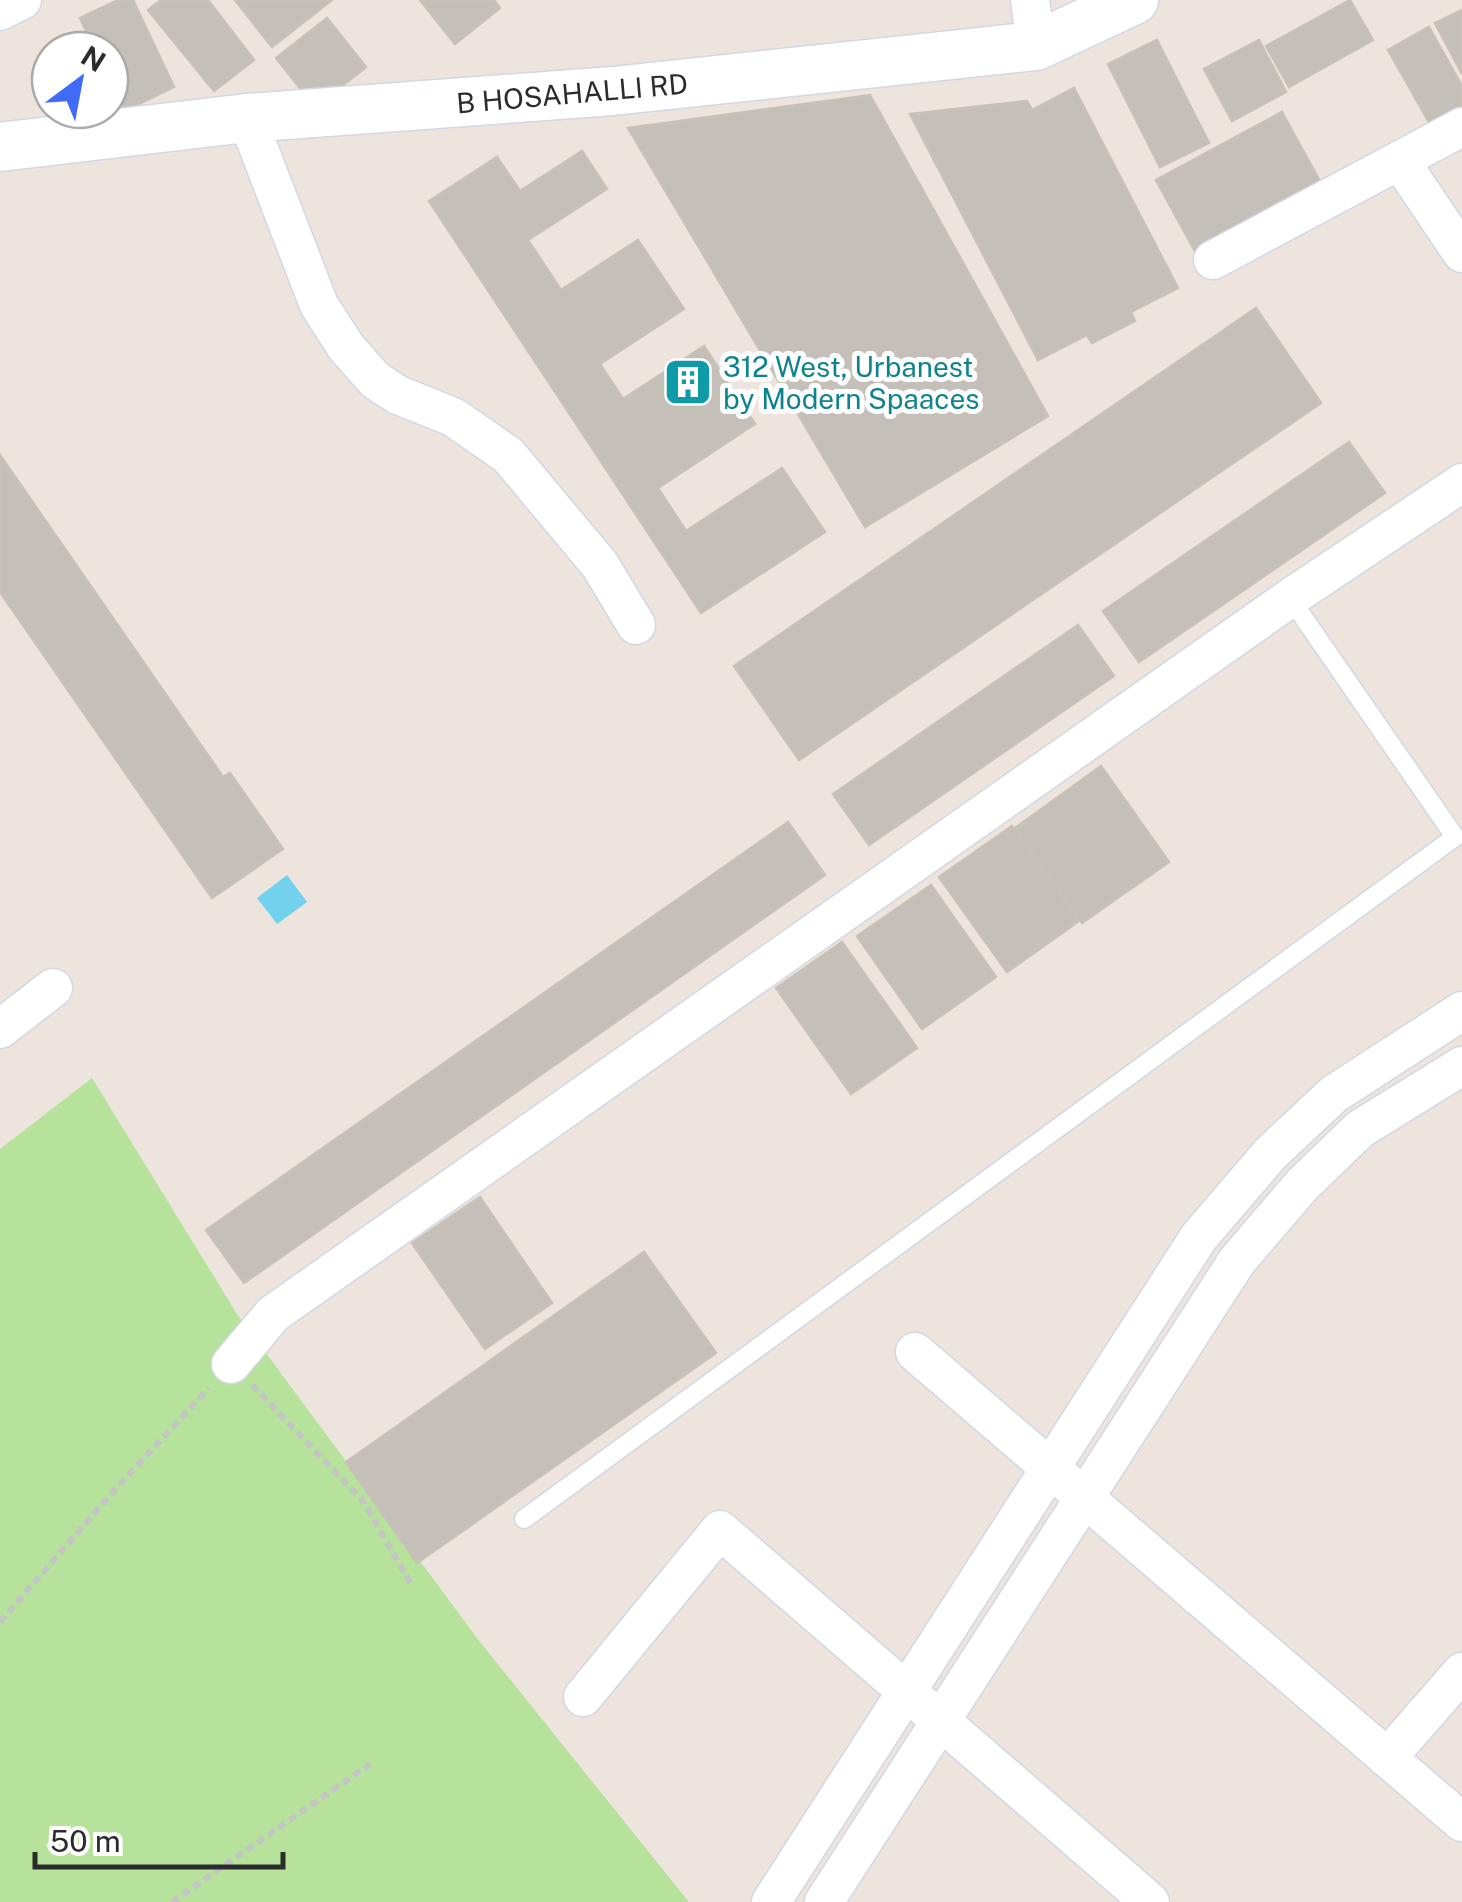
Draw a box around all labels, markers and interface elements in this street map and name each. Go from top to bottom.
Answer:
north arrow [30,30,130,130]
text: N [75,39,112,78]
street label: B HOSAHALLI RD [455,66,689,120]
place label: 312 West, Urbanest by Modern Spaaces [723,350,979,415]
building icon: 312 West, Urbanest by Modern Spaaces [662,356,714,408]
scale bar [35,1807,282,1869]
text: 50 m [50,1823,121,1859]

